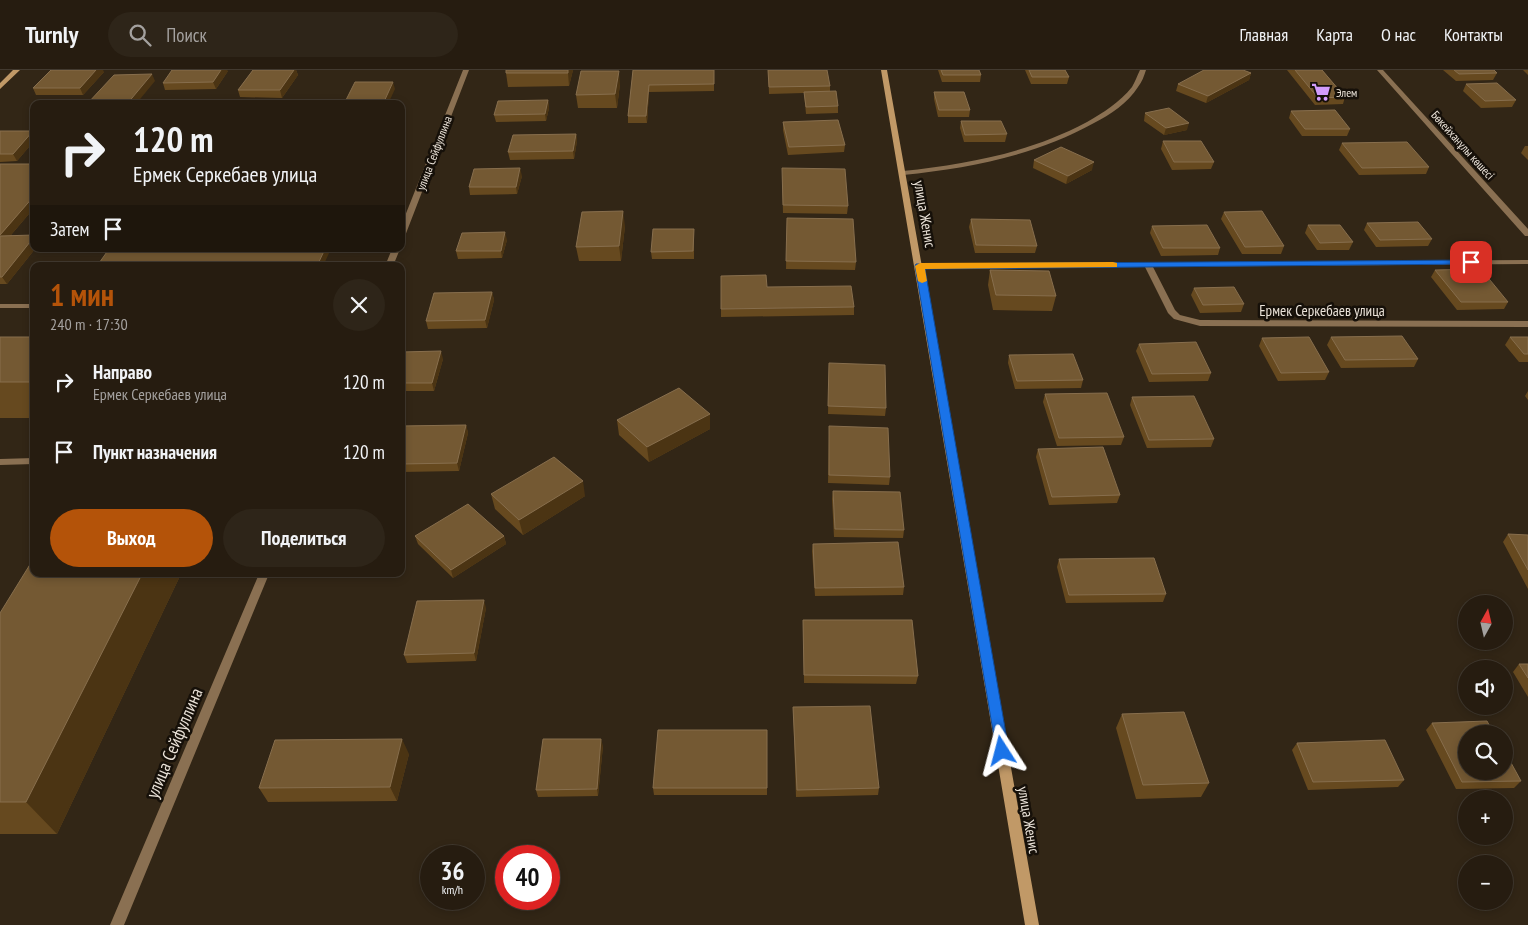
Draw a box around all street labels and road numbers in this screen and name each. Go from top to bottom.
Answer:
street label: Бөкейханұлы көшесі [1428,107,1498,183]
street label: улица Сейфуллина [413,114,455,192]
street label: улица Женис [910,179,940,250]
street label: Ермек Серкебаев улица [1259,301,1385,320]
street label: улица Сейфуллина [140,684,208,802]
street label: улица Женис [1014,785,1044,856]

